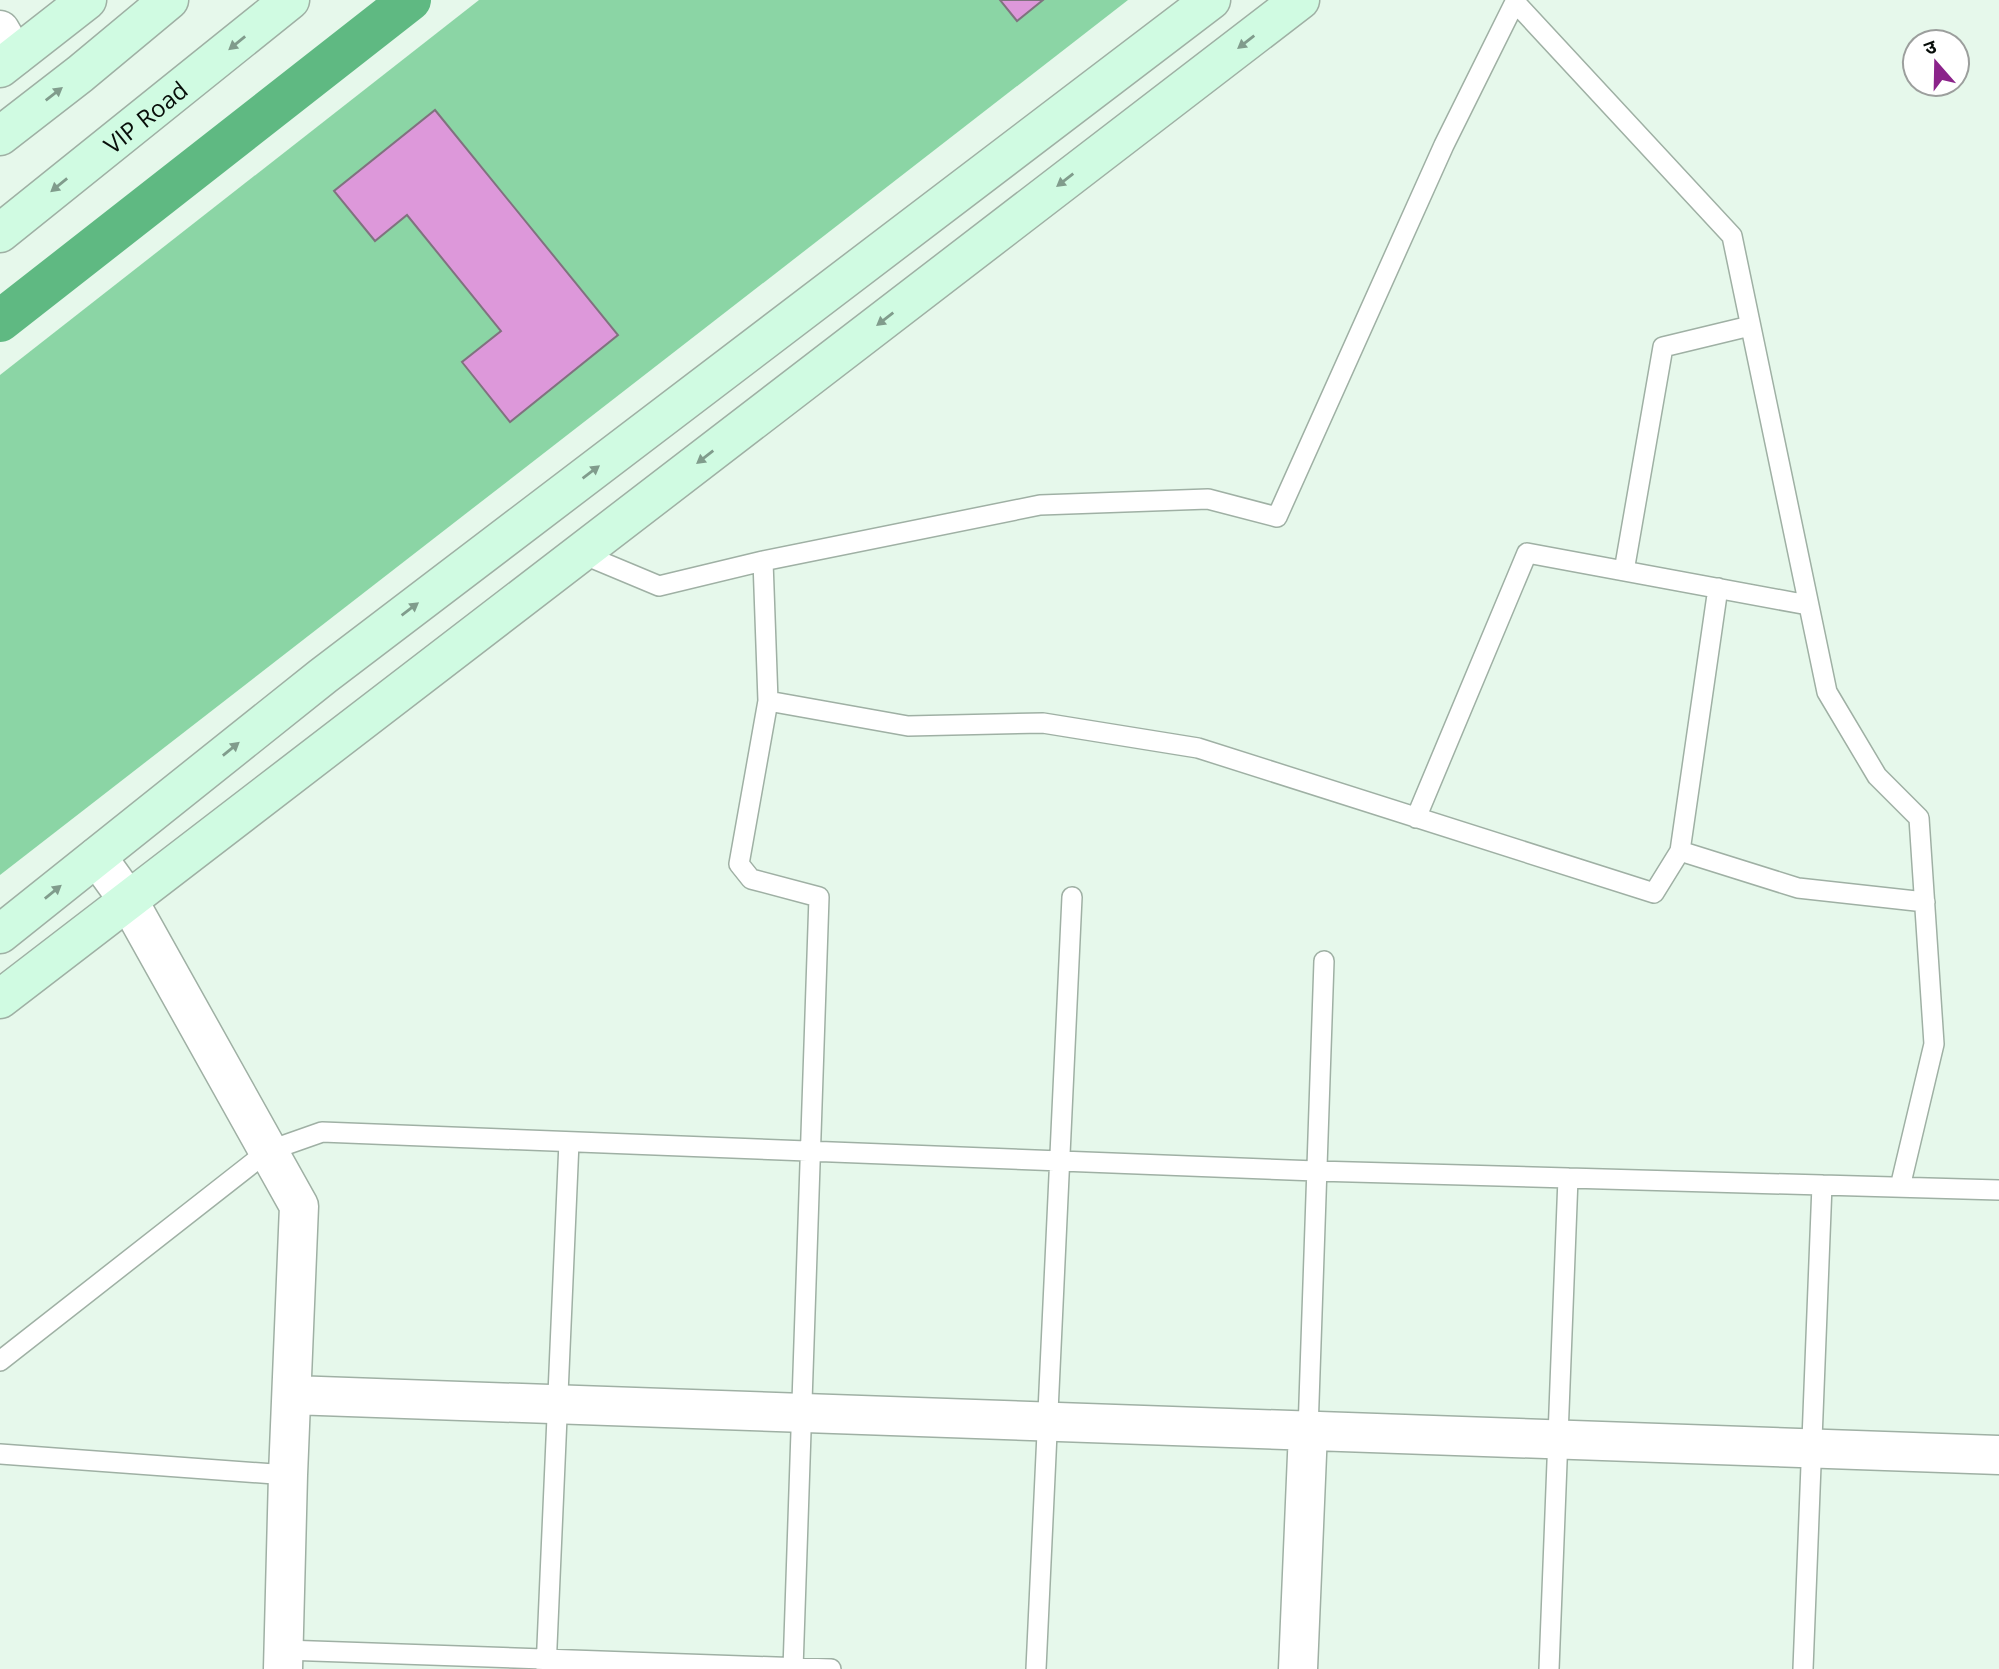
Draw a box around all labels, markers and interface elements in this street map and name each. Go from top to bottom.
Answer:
north arrow [1901,28,1971,98]
text: उ [1921,33,1941,61]
one-way arrow [1237,34,1255,48]
one-way arrow [228,35,246,50]
street label: VIP Road [96,73,194,160]
one-way arrow [45,88,63,102]
one-way arrow [1057,173,1075,188]
one-way arrow [51,178,69,193]
one-way arrow [876,311,894,325]
one-way arrow [696,450,714,465]
one-way arrow [582,465,600,479]
one-way arrow [401,603,419,617]
one-way arrow [221,742,239,757]
one-way arrow [44,884,62,899]

